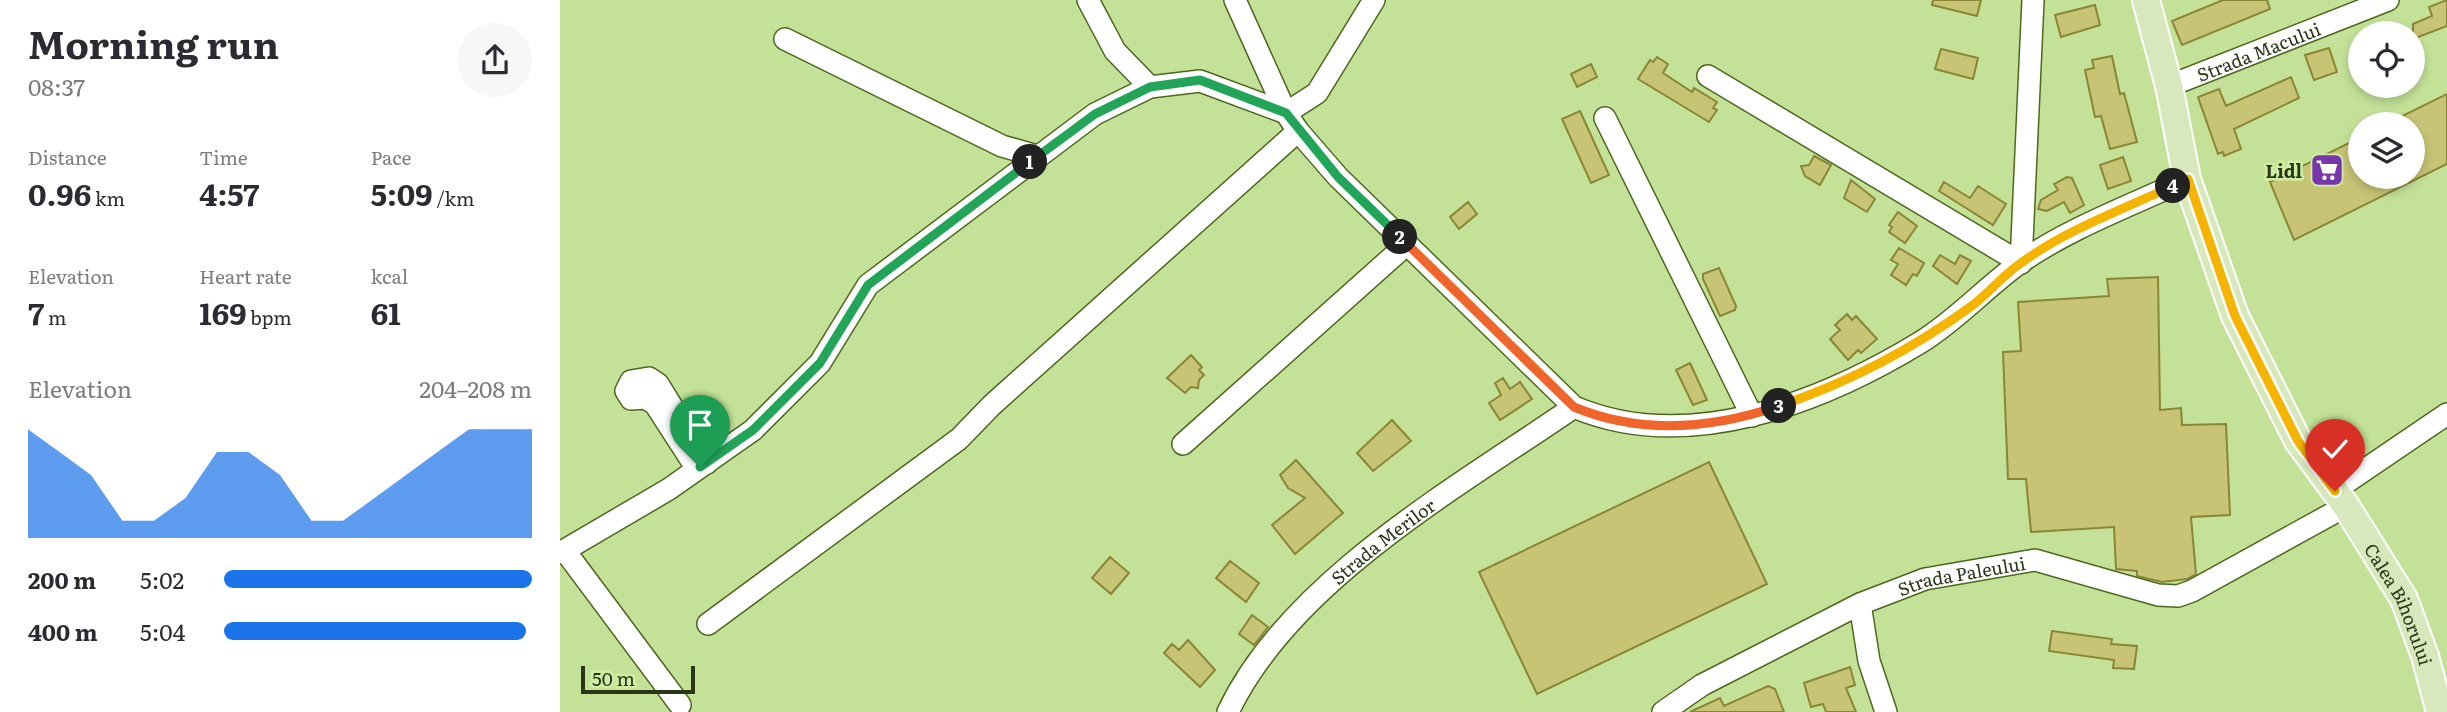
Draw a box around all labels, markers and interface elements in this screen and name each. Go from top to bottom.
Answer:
text: Morning run [28,14,279,71]
street label: Strada Macului [2193,14,2324,87]
map controls [2348,21,2425,189]
button: locate [2348,21,2425,98]
button: share [458,23,532,97]
text: 08:37 [28,69,85,103]
button: layers [2348,112,2425,189]
text: Distance [28,143,107,171]
text: Time [199,143,248,171]
text: Pace [371,143,411,171]
pin: 1 [1012,144,1048,180]
text: 1 [1026,147,1033,175]
supermarket icon: Lidl [2308,151,2346,189]
place label: Lidl [2265,157,2302,184]
pin: 4 [2156,168,2190,204]
text: 0.96 [28,171,91,215]
text: 4:57 [199,171,259,215]
text: 5:09 [371,171,433,215]
text: 4 [2167,171,2178,199]
text: km [91,184,125,212]
text: /km [433,184,474,212]
pin: 2 [1382,219,1418,254]
text: 2 [1394,222,1405,250]
text: Elevation [28,262,114,290]
text: Heart rate [199,262,292,290]
text: kcal [371,262,408,290]
text: 7 [28,290,44,334]
text: 169 [199,290,246,334]
text: 61 [371,290,401,334]
text: m [44,303,67,331]
text: bpm [246,303,292,331]
text: Elevation [28,371,132,405]
text: 204–208 m [419,371,532,405]
pin: 3 [1762,388,1796,424]
text: 3 [1773,391,1784,419]
pin [670,395,730,467]
icon: arrive [681,406,719,444]
pin [2305,419,2365,491]
icon: check [2316,430,2354,468]
street label: Strada Merilor [1324,491,1441,590]
street label: Calea Bihorului [2359,537,2440,668]
street label: Strada Paleului [1893,548,2027,602]
text: 200 m [28,562,96,596]
text: 5:02 [140,562,184,596]
text: 400 m [28,614,98,648]
text: 5:04 [140,614,185,648]
scale bar [581,663,695,695]
text: 50 m [592,664,635,692]

